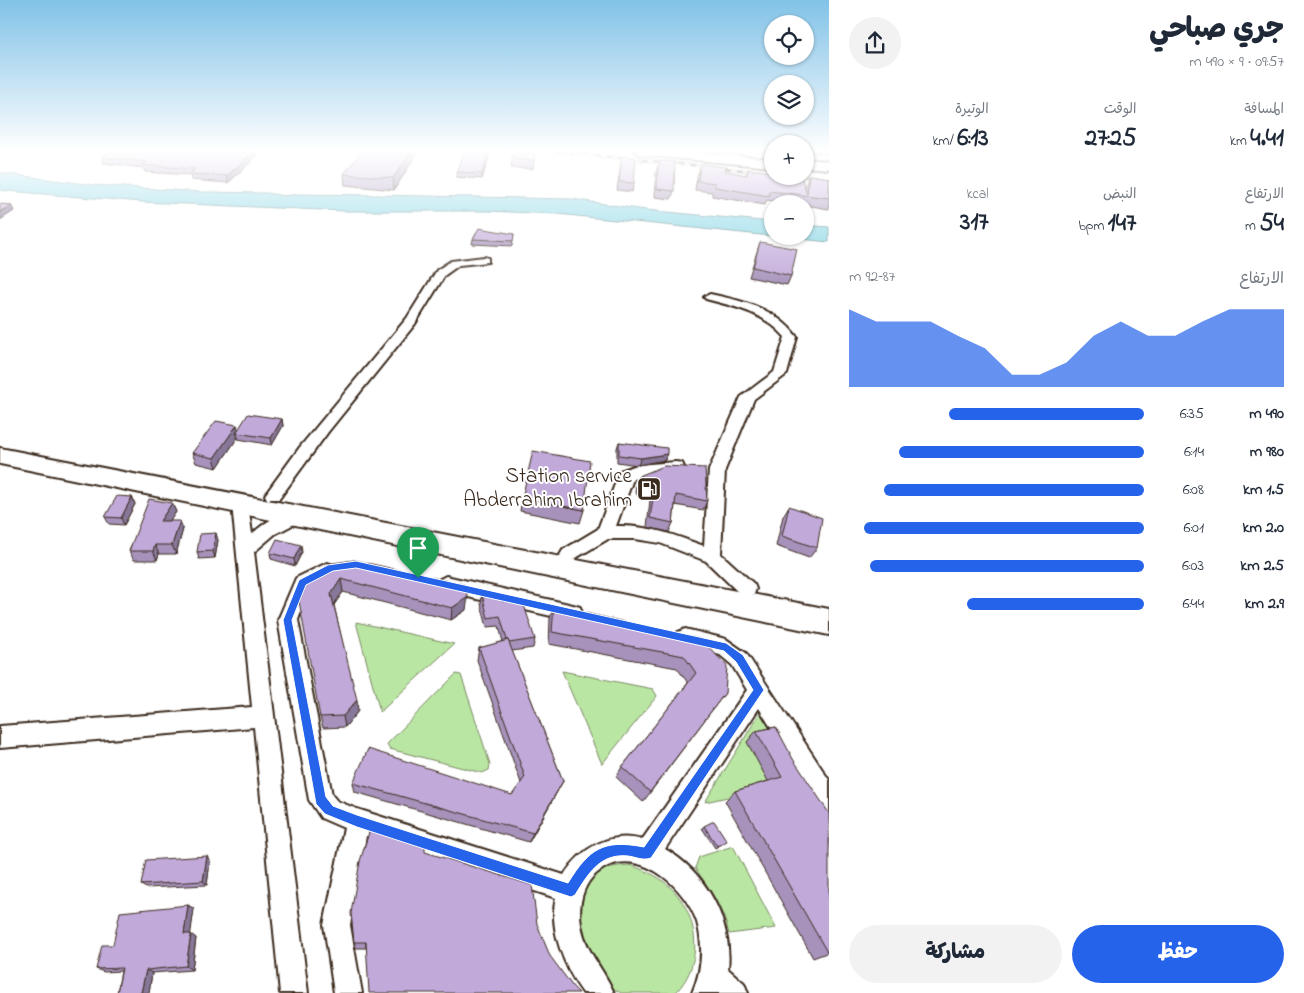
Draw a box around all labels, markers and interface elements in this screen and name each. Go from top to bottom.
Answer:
text: جري صباحي [1149,10,1284,51]
map controls [764,15,814,245]
button: locate [764,15,814,65]
button: share [849,17,901,69]
text: 09:57 · 9 × 490 m [1189,50,1284,74]
button: layers [764,75,814,125]
text: الوتيرة [955,99,989,120]
text: الوقت [1104,99,1136,120]
text: المسافة [1244,99,1284,120]
text: 6:13 [957,121,989,157]
text: 27:25 [1085,121,1136,157]
text: 4.41 [1250,121,1284,157]
text: /km [932,131,957,152]
text: km [1230,131,1250,152]
button: + [764,135,814,185]
text: kcal [966,184,989,205]
text: النبض [1103,184,1136,205]
text: الارتفاع [1245,184,1284,205]
button: − [764,195,814,245]
text: 317 [960,205,989,241]
text: 147 [1108,206,1136,242]
text: 54 [1259,206,1284,242]
text: bpm [1078,216,1108,237]
text: m [1245,216,1259,237]
text: 87–92 m [849,265,895,289]
text: الارتفاع [1239,267,1284,291]
text: 6:35 [1180,402,1204,426]
text: 490 m [1249,402,1284,426]
text: 6:14 [1184,440,1204,464]
text: 980 m [1250,440,1284,464]
place label: Station service Abderrahim Ibrahim [463,462,633,516]
fuel station icon: Station service Abderrahim Ibrahim [636,476,662,502]
text: 6:08 [1183,478,1204,502]
text: 1.5 km [1243,478,1284,502]
text: 6:01 [1184,516,1204,540]
text: 2.0 km [1242,516,1284,540]
pin [397,527,439,578]
icon: arrive [404,534,432,562]
text: 6:03 [1182,554,1204,578]
text: 2.5 km [1240,554,1284,578]
text: 6:44 [1182,592,1204,616]
text: 2.9 km [1245,592,1284,616]
button: مشاركة [849,925,1062,983]
button: حفظ [1072,925,1284,983]

